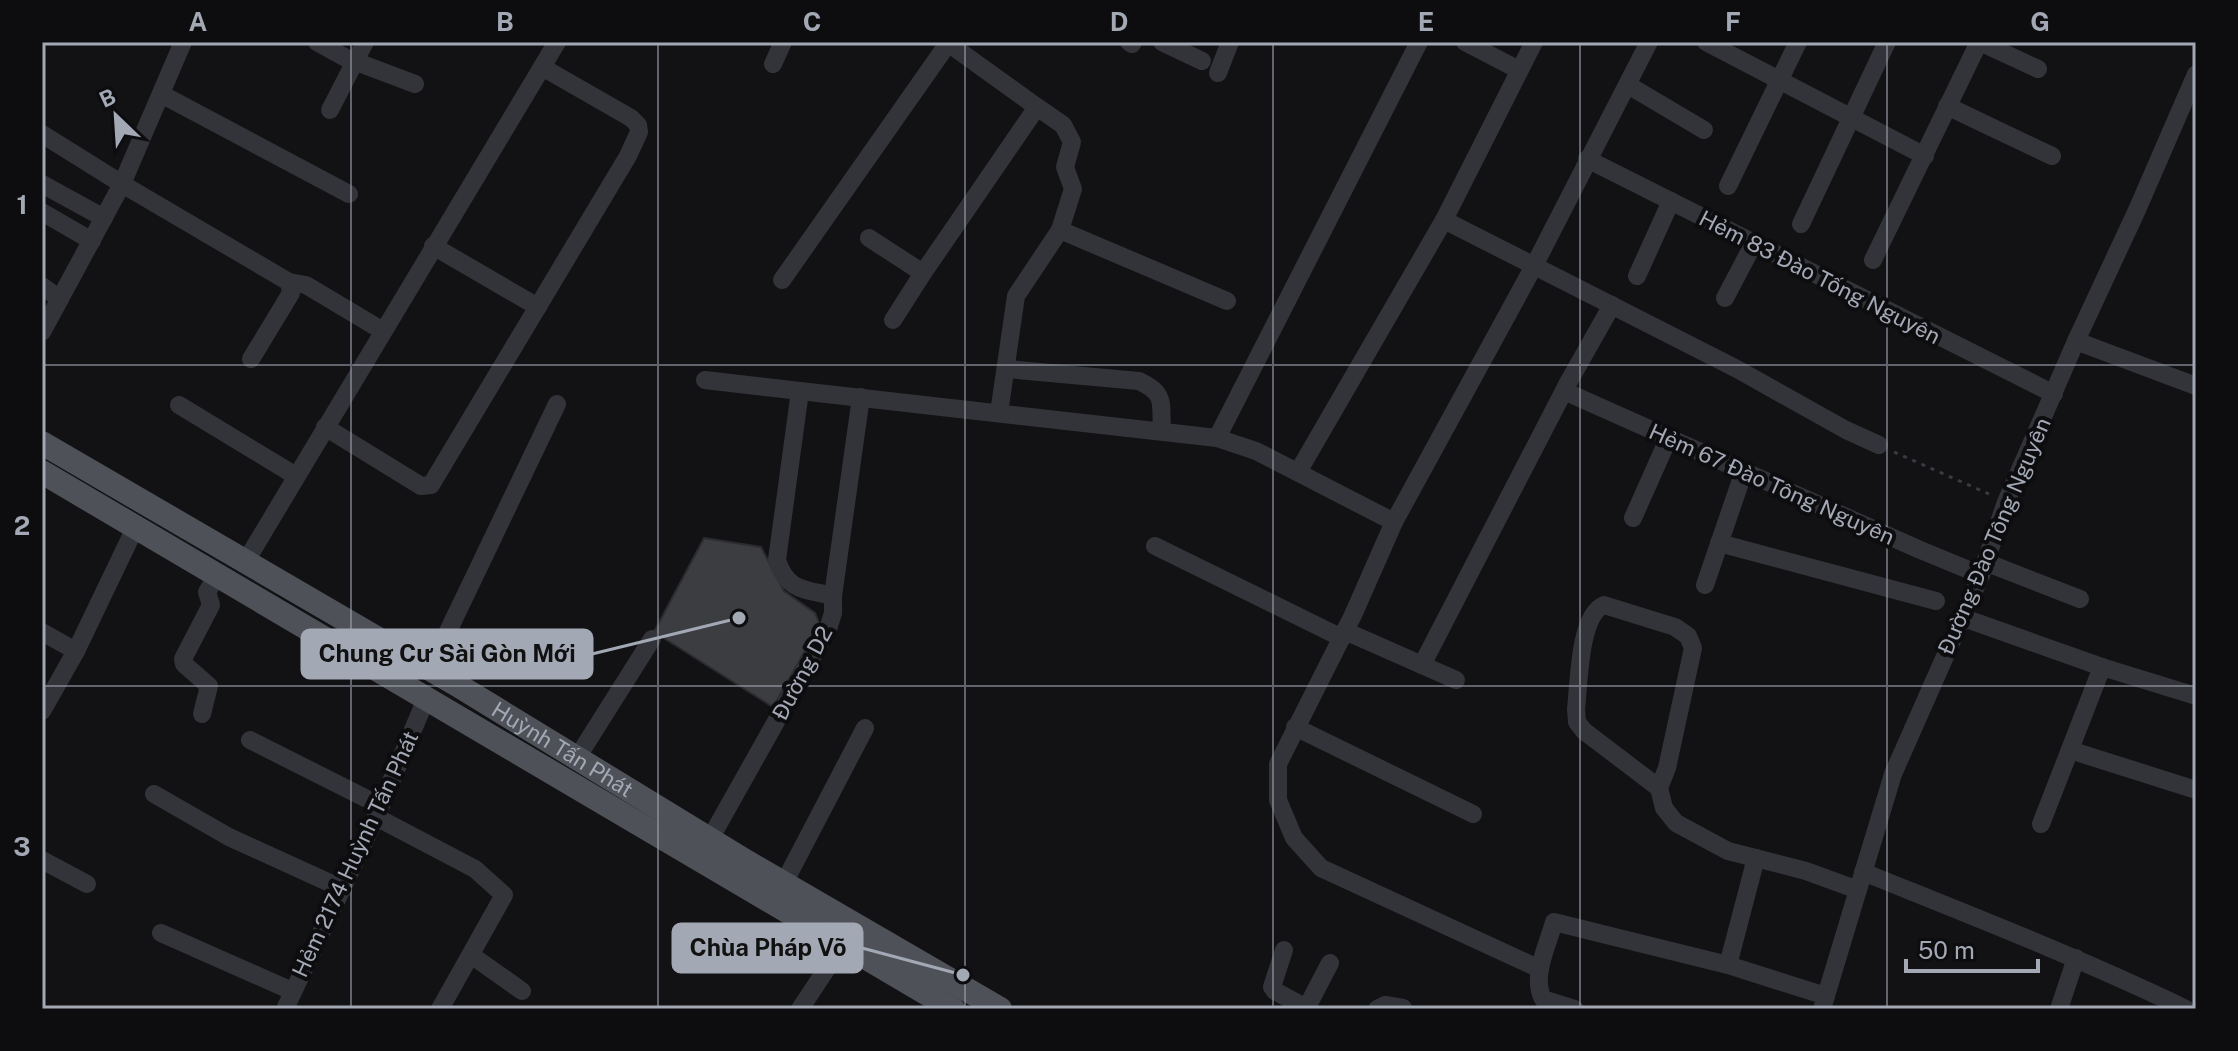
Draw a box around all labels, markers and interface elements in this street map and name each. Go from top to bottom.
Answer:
text: A [189,6,208,37]
text: B [496,6,514,37]
text: C [803,6,821,37]
text: D [1110,6,1128,37]
text: E [1418,6,1434,37]
text: F [1725,6,1741,37]
text: G [2030,6,2050,37]
north arrow [76,76,156,156]
text: B [95,83,120,113]
text: 1 [16,189,28,220]
street label: Hẻm 83 Đào Tống Nguyên [1695,205,1945,349]
street label: Đường Đào Tông Nguyên [1932,414,2056,658]
street label: Hẻm 67 Đào Tông Nguyên [1645,418,1899,550]
text: 2 [14,510,30,541]
street label: Đường D2 [766,622,838,724]
callout: Chung Cư Sài Gòn Mới [302,630,592,678]
text: Chung Cư Sài Gòn Mới [318,639,576,667]
street label: Huỳnh Tấn Phát [487,696,638,802]
street label: Hẻm 2174 Huỳnh Tấn Phát [287,727,423,981]
text: 3 [13,831,31,862]
scale bar [1906,923,2038,973]
callout: Chùa Pháp Võ [673,924,862,972]
text: Chùa Pháp Võ [689,933,847,961]
text: 50 m [1918,936,1975,964]

